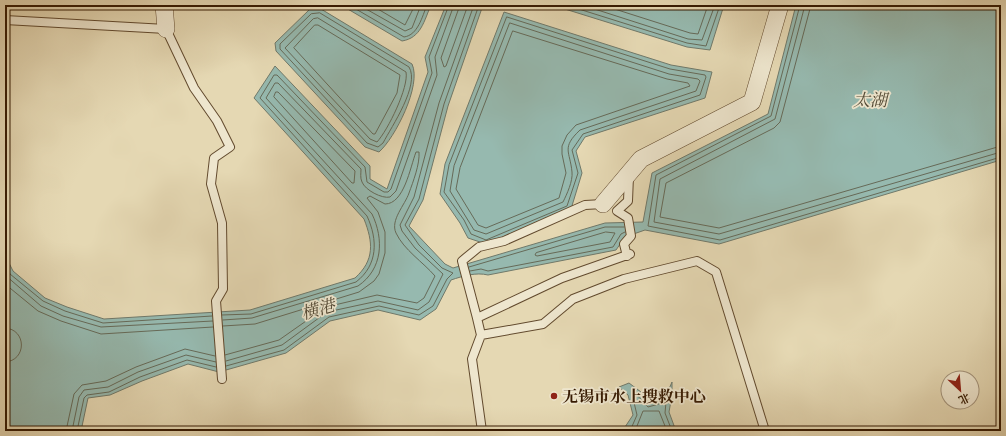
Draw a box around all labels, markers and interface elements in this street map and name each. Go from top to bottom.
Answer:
water label: 太湖 [853,91,890,110]
water label: 横港 [299,295,339,323]
north arrow [940,370,980,410]
place label: 无锡市水上搜救中心 [562,387,706,406]
text: 北 [956,390,972,406]
marker: 无锡市水上搜救中心 [549,391,559,401]

